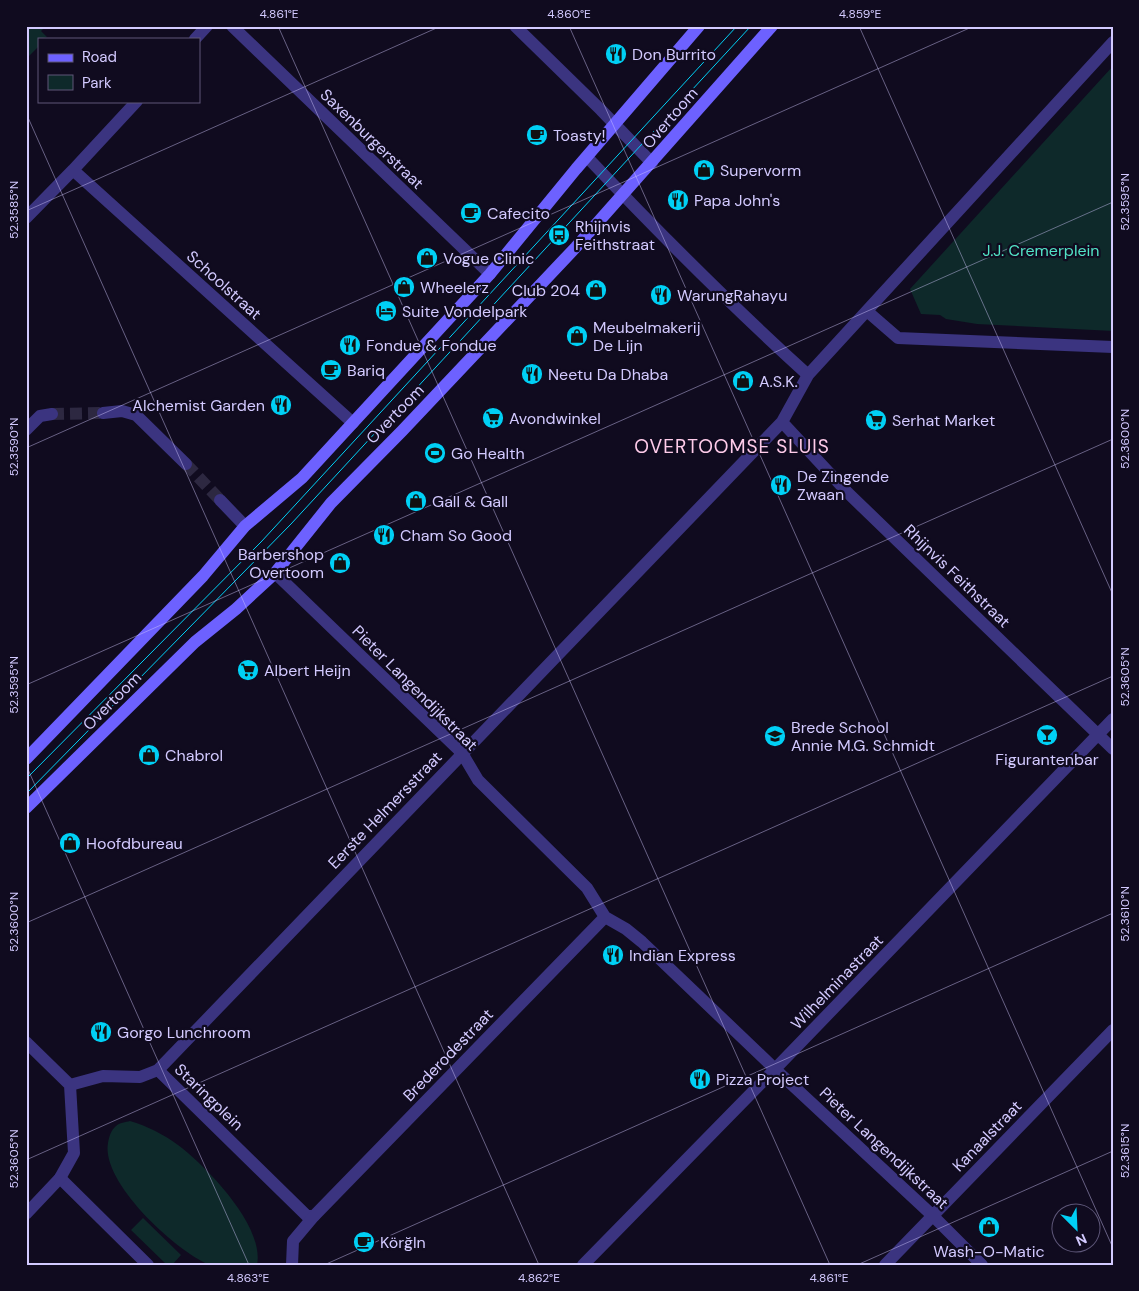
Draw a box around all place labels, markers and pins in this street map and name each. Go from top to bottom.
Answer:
restaurant icon: Don Burrito [604,42,628,66]
place label: Don Burrito [632,44,716,65]
cafe icon: Toasty! [525,123,549,147]
place label: Toasty! [553,125,606,146]
shop icon: Supervorm [692,158,716,182]
place label: Supervorm [720,160,801,181]
restaurant icon: Papa John's [666,188,690,212]
place label: Papa John's [694,190,780,211]
cafe icon: Cafecito [459,201,483,225]
place label: Cafecito [487,203,550,224]
place label: Rhijnvis Feithstraat [575,216,655,255]
bus stop icon: Rhijnvis Feithstraat [547,223,571,247]
shop icon: Vogue Clinic [415,246,439,270]
place label: Vogue Clinic [443,248,534,269]
shop icon: Wheelerz [392,275,416,299]
place label: Wheelerz [420,277,489,298]
shop icon: Club 204 [584,278,608,302]
place label: Club 204 [512,280,580,301]
restaurant icon: WarungRahayu [649,283,673,307]
place label: WarungRahayu [677,285,787,306]
hotel icon: Suite Vondelpark [374,299,398,323]
place label: Suite Vondelpark [402,301,527,322]
place label: Meubelmakerij De Lijn [593,317,701,356]
shop icon: Meubelmakerij De Lijn [565,324,589,348]
restaurant icon: Fondue & Fondue [338,333,362,357]
place label: Fondue & Fondue [366,335,497,356]
cafe icon: Bariq [319,358,343,382]
place label: Bariq [347,360,385,381]
restaurant icon: Neetu Da Dhaba [520,362,544,386]
place label: Neetu Da Dhaba [548,364,668,385]
shop icon: A.S.K. [731,369,755,393]
place label: A.S.K. [759,371,798,392]
restaurant icon: Alchemist Garden [269,393,293,417]
place label: Alchemist Garden [132,395,265,416]
supermarket icon: Avondwinkel [481,406,505,430]
place label: Avondwinkel [509,408,601,429]
supermarket icon: Serhat Market [864,408,888,432]
place label: Serhat Market [892,410,995,431]
sports icon: Go Health [423,441,447,465]
place label: Go Health [451,443,525,464]
place label: De Zingende Zwaan [797,466,889,505]
restaurant icon: De Zingende Zwaan [769,473,793,497]
shop icon: Gall & Gall [404,489,428,513]
place label: Gall & Gall [432,491,508,512]
restaurant icon: Cham So Good [372,523,396,547]
place label: Cham So Good [400,525,512,546]
place label: Barbershop Overtoom [238,544,324,583]
shop icon: Barbershop Overtoom [328,551,352,575]
supermarket icon: Albert Heijn [236,658,260,682]
place label: Albert Heijn [264,660,351,681]
place label: Brede School Annie M.G. Schmidt [791,717,935,756]
bar icon: Figurantenbar [1035,723,1059,747]
school or university icon: Brede School Annie M.G. Schmidt [763,724,787,748]
shop icon: Chabrol [137,743,161,767]
place label: Chabrol [165,745,223,766]
place label: Figurantenbar [995,749,1099,770]
shop icon: Hoofdbureau [58,831,82,855]
place label: Hoofdbureau [86,833,183,854]
restaurant icon: Indian Express [601,943,625,967]
place label: Indian Express [629,945,736,966]
restaurant icon: Gorgo Lunchroom [89,1020,113,1044]
place label: Gorgo Lunchroom [117,1022,251,1043]
restaurant icon: Pizza Project [688,1067,712,1091]
place label: Pizza Project [716,1069,809,1090]
shop icon: Wash-O-Matic [977,1215,1001,1239]
cafe icon: Körğln [352,1230,376,1254]
place label: Körğln [380,1232,426,1253]
place label: Wash-O-Matic [933,1241,1045,1262]

